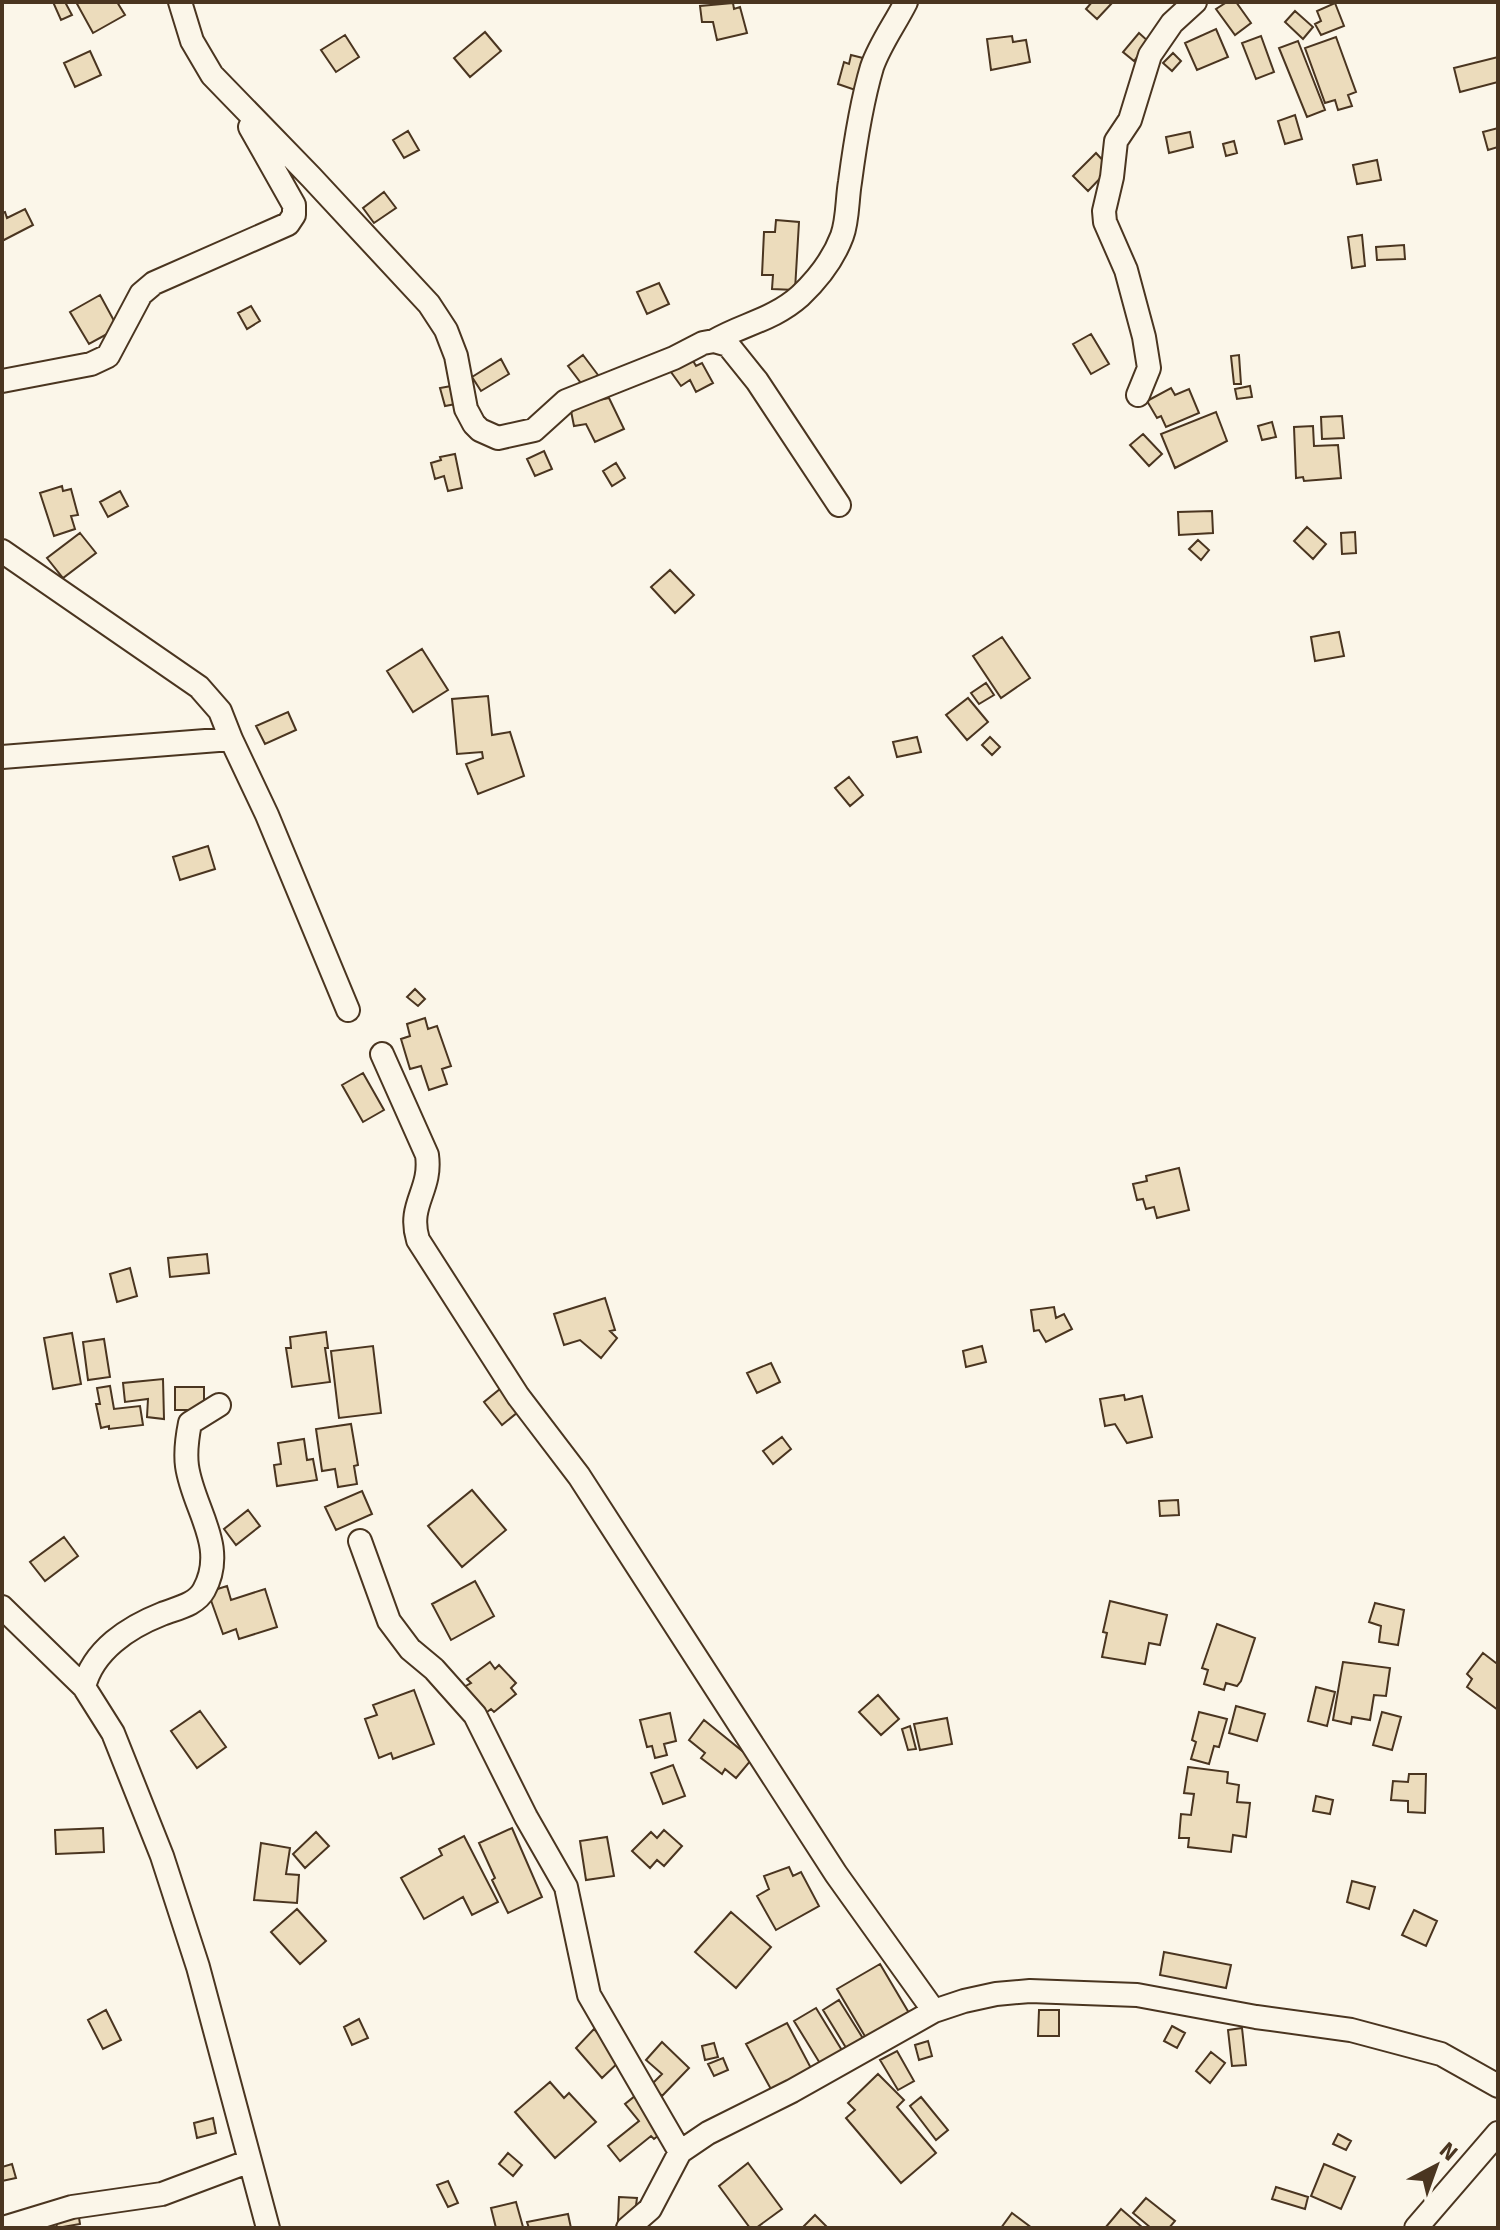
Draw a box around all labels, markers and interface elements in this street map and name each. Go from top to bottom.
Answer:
north arrow [1396,2126,1476,2206]
text: N [1434,2136,1463,2166]

